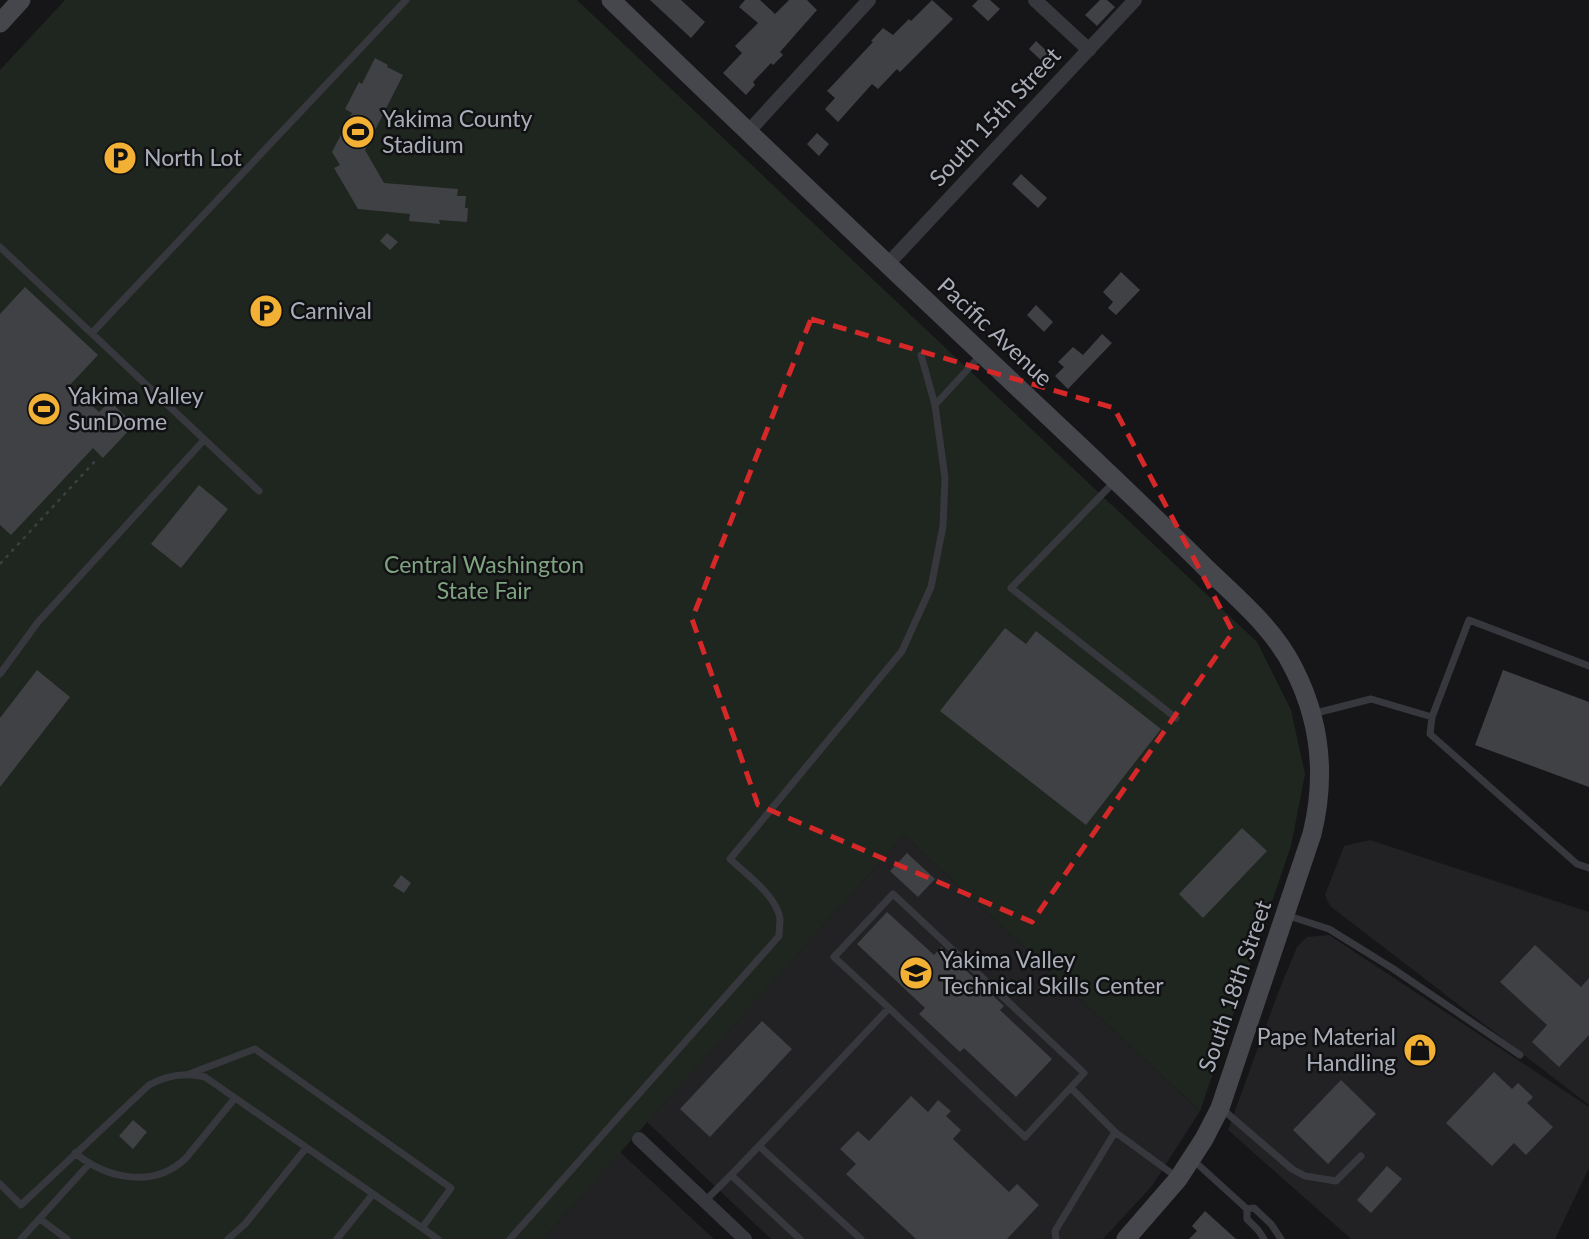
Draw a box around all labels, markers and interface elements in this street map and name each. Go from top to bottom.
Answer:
street label: South 15th Street [923,41,1066,191]
place label: Yakima County Stadium [382,104,533,158]
sports icon: Yakima County Stadium [339,113,377,151]
parking icon: North Lot [101,139,139,177]
place label: North Lot [144,143,242,171]
street label: Pacific Avenue [932,271,1059,392]
parking icon: Carnival [247,292,285,330]
place label: Carnival [290,296,372,324]
place label: Yakima Valley SunDome [68,381,204,435]
sports icon: Yakima Valley SunDome [25,390,63,428]
park label: Central Washington State Fair [384,550,584,604]
street label: South 18th Street [1192,896,1277,1075]
place label: Yakima Valley Technical Skills Center [940,945,1164,999]
school or university icon: Yakima Valley Technical Skills Center [897,954,935,992]
place label: Pape Material Handling [1257,1022,1396,1076]
shop icon: Pape Material Handling [1401,1031,1439,1069]

